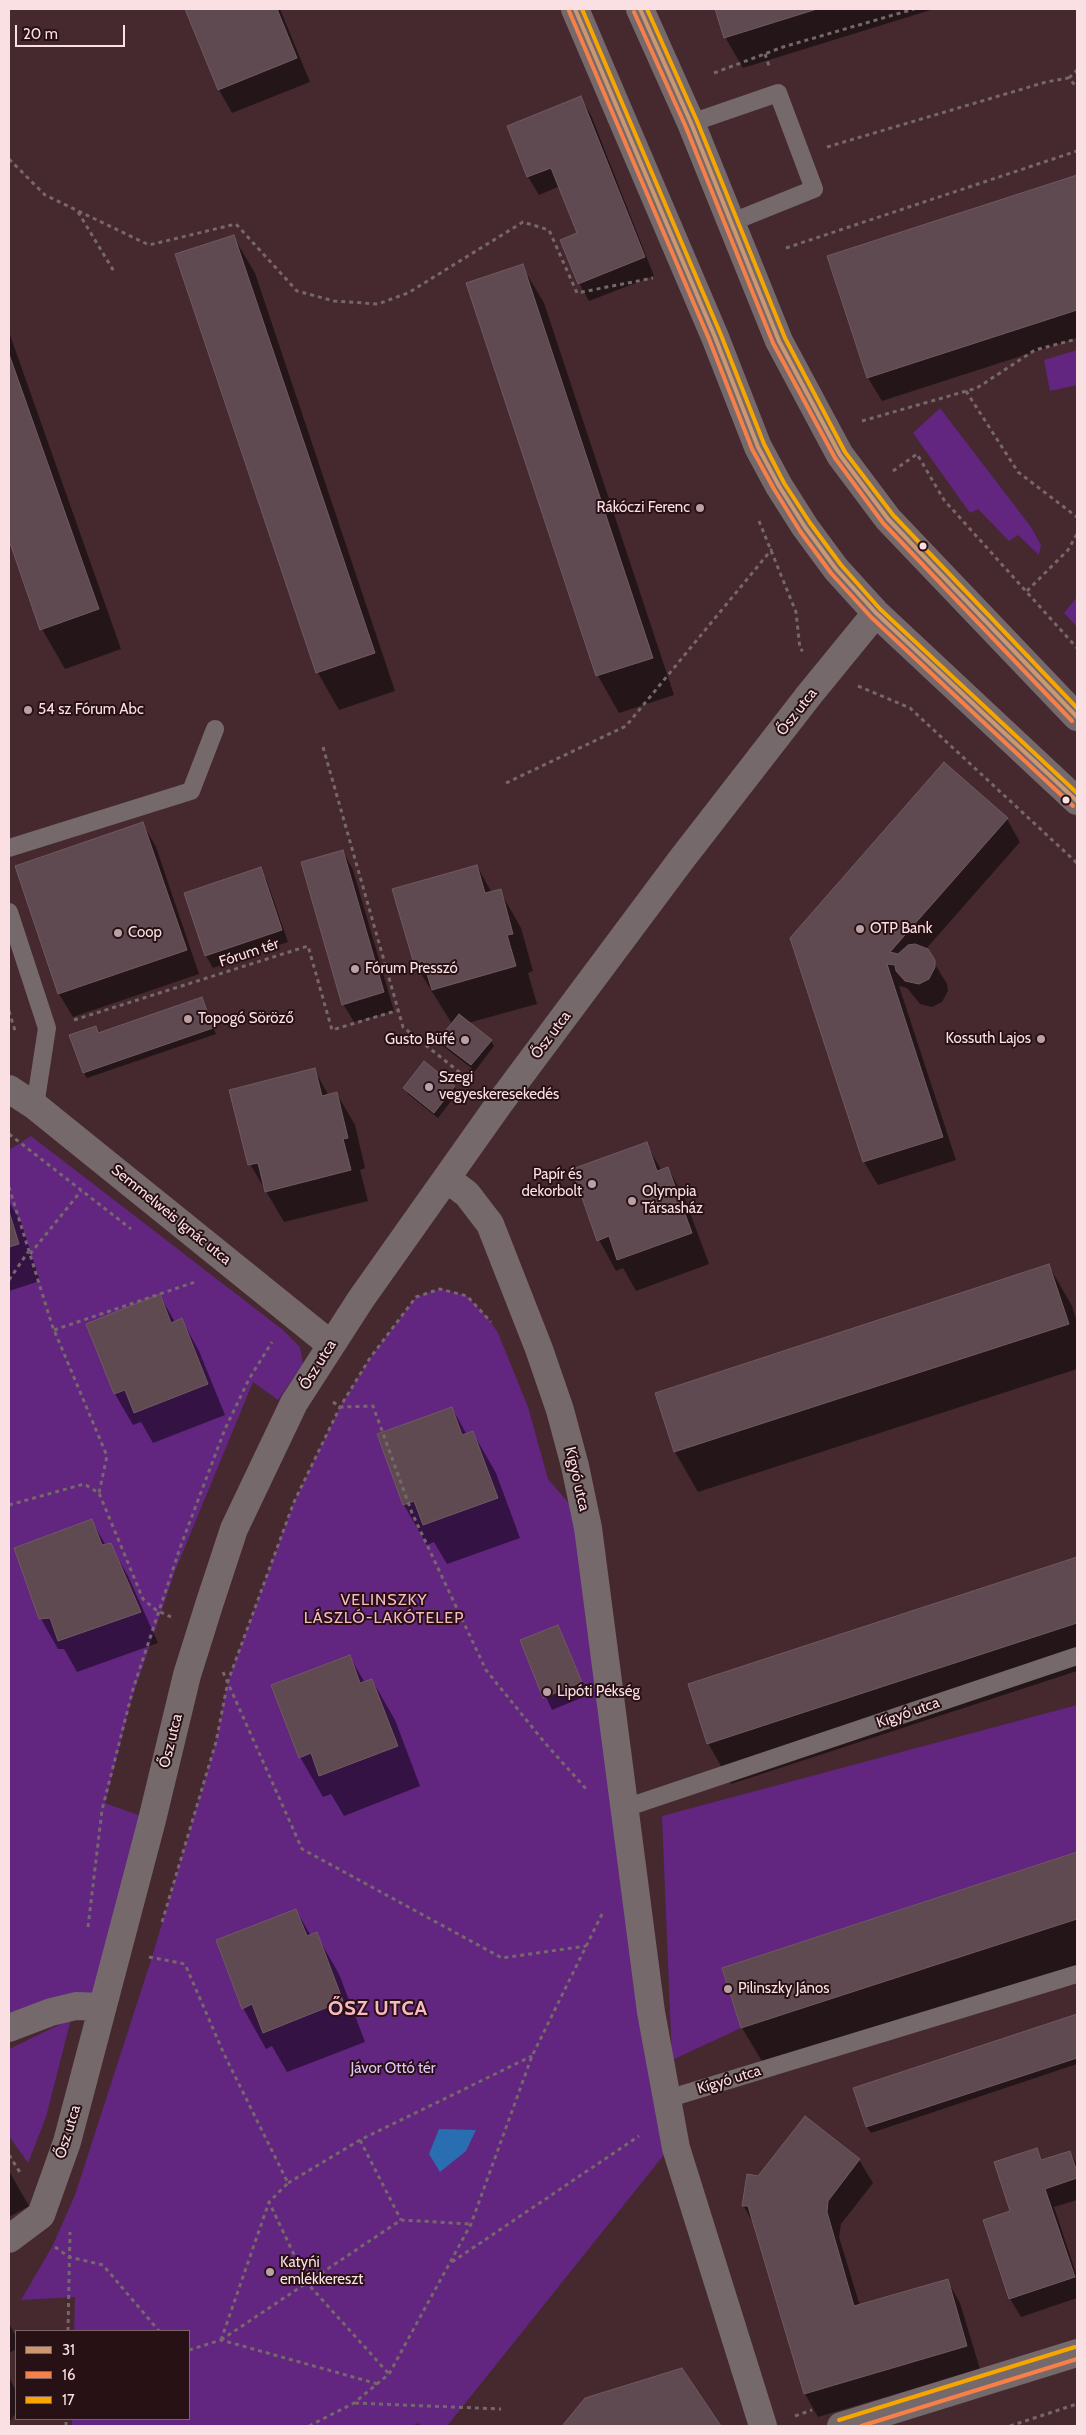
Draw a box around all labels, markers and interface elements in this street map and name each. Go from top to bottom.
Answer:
scale bar [18,15,128,47]
text: 20 m [23,25,58,43]
place label: Rákóczi Ferenc [596,499,690,517]
marker: Rákóczi Ferenc [694,502,706,514]
unlabelled marker [918,541,928,551]
street label: Ősz utca [773,685,821,739]
place label: 54 sz Fórum Abc [38,701,144,719]
marker: 54 sz Fórum Abc [22,704,34,716]
unlabelled marker [1061,795,1071,805]
place label: OTP Bank [870,920,932,938]
marker: OTP Bank [854,923,866,935]
place label: Coop [128,924,162,942]
marker: Coop [112,927,124,939]
street label: Fórum tér [217,935,281,971]
place label: Fórum Presszó [365,960,458,978]
marker: Fórum Presszó [349,963,361,975]
street label: Ősz utca [527,1008,575,1062]
place label: Topogó Söröző [198,1010,294,1028]
marker: Topogó Söröző [182,1013,194,1025]
place label: Kossuth Lajos [946,1030,1031,1048]
place label: Gusto Büfé [385,1031,455,1049]
marker: Kossuth Lajos [1035,1033,1047,1045]
marker: Gusto Büfé [459,1034,471,1046]
place label: Szegi vegyeskeresekedés [439,1069,559,1104]
marker: Szegi vegyeskeresekedés [423,1081,435,1093]
street label: Semmelweis Ignác utca [107,1161,235,1269]
place label: Papír és dekorbolt [522,1166,582,1201]
marker: Papír és dekorbolt [586,1178,598,1190]
place label: Olympia Társasház [642,1183,703,1218]
marker: Olympia Társasház [626,1195,638,1207]
street label: Ősz utca [296,1337,340,1393]
street label: Kígyó utca [561,1445,593,1513]
district label: VELINSZKY LÁSZLÓ-LAKÓTELEP [302,1590,466,1628]
place label: Lipóti Pékség [557,1683,640,1701]
marker: Lipóti Pékség [541,1686,553,1698]
street label: Kígyó utca [874,1694,942,1732]
street label: Ősz utca [156,1712,186,1770]
place label: Pilinszky János [738,1980,829,1998]
marker: Pilinszky János [722,1983,734,1995]
district label: ŐSZ UTCA [327,1997,429,2021]
park label: Jávor Ottó tér [351,2060,435,2078]
street label: Kígyó utca [695,2062,763,2098]
street label: Ősz utca [51,2103,85,2161]
place label: Katyńi emlékkereszt [280,2254,363,2289]
marker: Katyńi emlékkereszt [264,2266,276,2278]
legend [15,2330,190,2420]
text: 31 [62,2341,75,2359]
text: 16 [62,2366,75,2384]
text: 17 [62,2391,74,2409]

